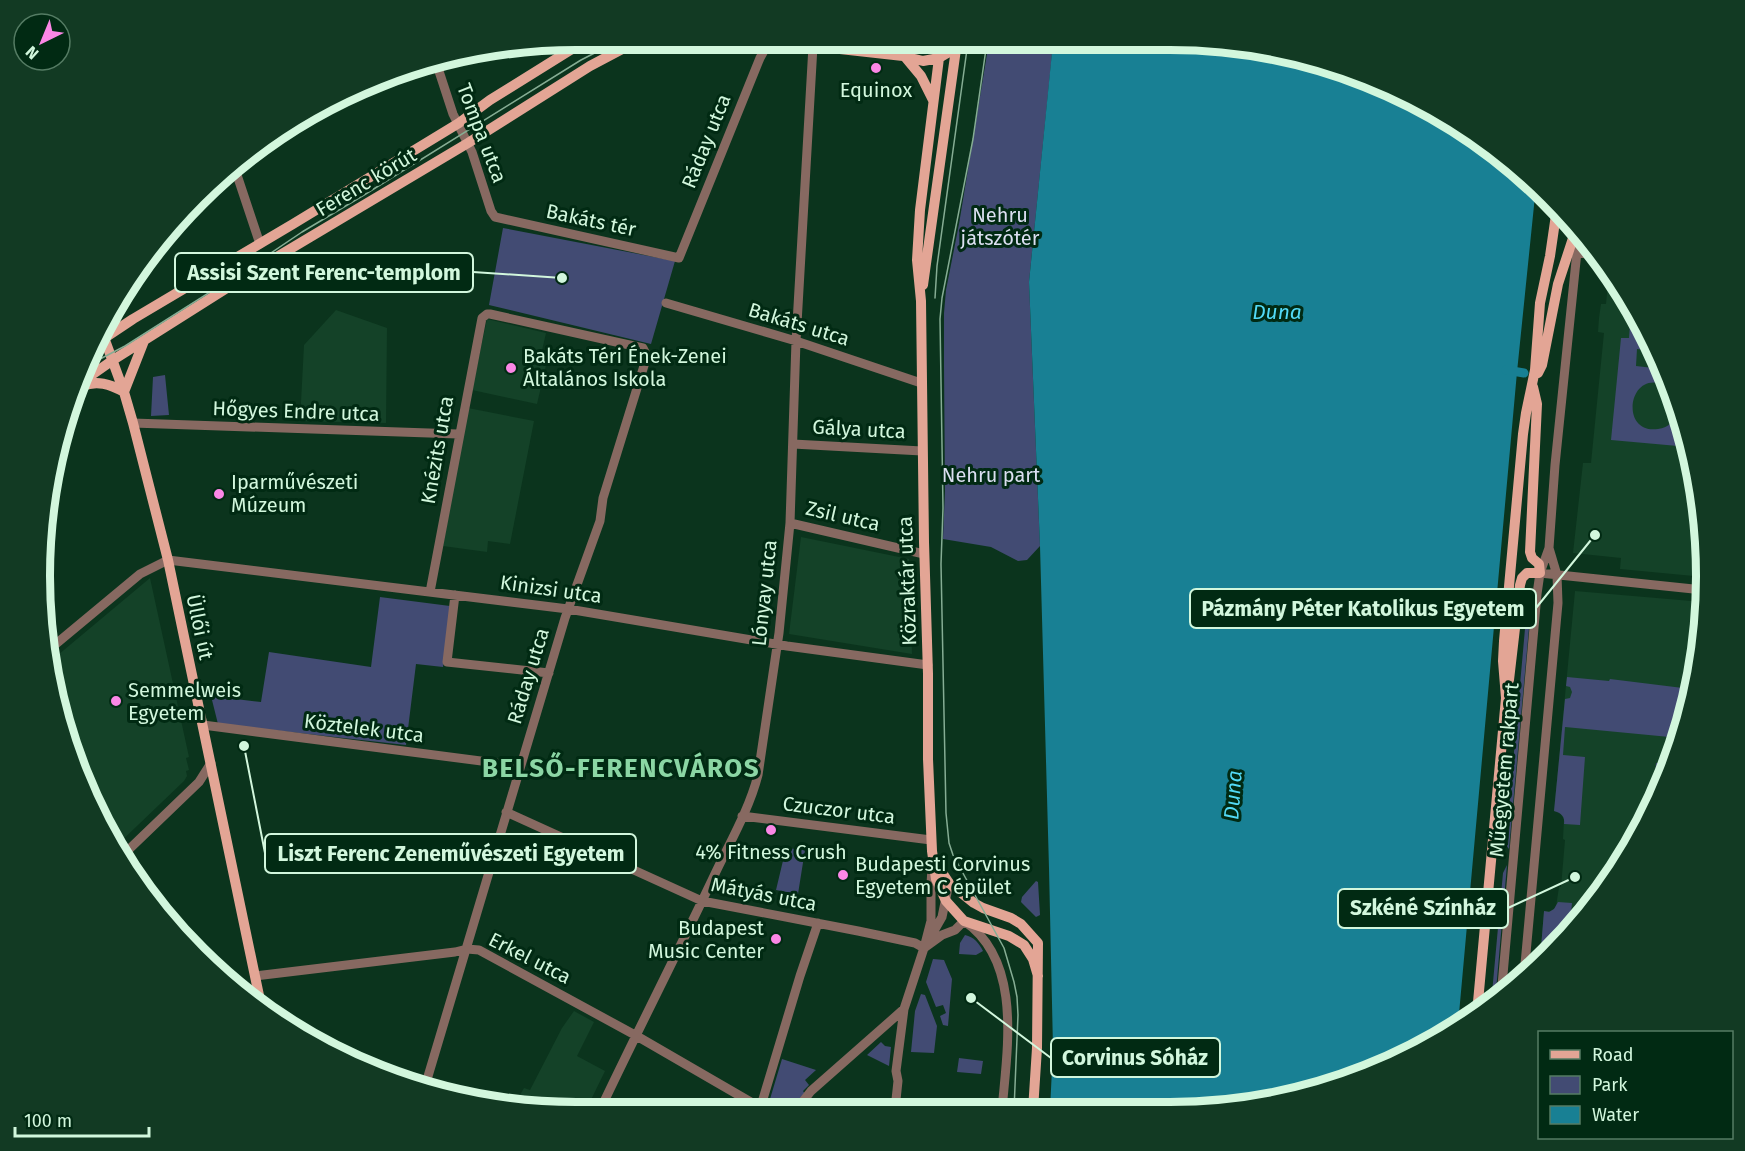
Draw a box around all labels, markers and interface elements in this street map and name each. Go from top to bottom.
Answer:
north arrow [12,12,72,72]
text: N [22,42,42,63]
marker: Equinox [869,61,883,75]
place label: Equinox [840,78,913,102]
street label: Tompa utca [452,80,512,186]
street label: Ráday utca [676,90,736,192]
street label: Ferenc körút [311,142,421,221]
street label: Bakáts tér [544,199,638,241]
park label: Nehru játszótér [960,203,1040,250]
callout: Assisi Szent Ferenc-templom [175,253,473,292]
text: Assisi Szent Ferenc-templom [186,260,461,286]
street label: Bakáts utca [746,297,852,351]
water label: Duna [1252,299,1302,325]
place label: Bakáts Téri Ének-Zenei Általános Iskola [523,344,727,391]
marker: Bakáts Téri Ének-Zenei Általános Iskola [504,361,518,375]
street label: Knézits utca [416,394,458,506]
street label: Hőgyes Endre utca [212,396,380,426]
street label: Gálya utca [812,415,906,443]
park label: Nehru part [942,463,1041,487]
place label: Iparművészeti Múzeum [231,470,358,517]
marker: Iparművészeti Múzeum [212,487,226,501]
street label: Zsil utca [804,496,882,536]
street label: Közraktár utca [893,516,921,646]
street label: Lónyay utca [746,539,782,647]
street label: Kinizsi utca [499,570,603,608]
callout: Pázmány Péter Katolikus Egyetem [1190,589,1536,628]
street label: Üllői út [181,592,219,663]
text: Pázmány Péter Katolikus Egyetem [1202,596,1524,622]
street label: Ráday utca [502,625,554,727]
place label: Semmelweis Egyetem [128,678,241,725]
street label: Műegyetem rakpart [1484,681,1524,858]
marker: Semmelweis Egyetem [109,694,123,708]
street label: Köztelek utca [303,709,425,747]
district label: BELSŐ-FERENCVÁROS [482,751,760,784]
water label: Duna [1218,769,1248,821]
street label: Czuczor utca [781,791,897,829]
marker: 4% Fitness Crush [764,823,778,837]
callout: Liszt Ferenc Zeneművészeti Egyetem [265,834,636,873]
place label: 4% Fitness Crush [695,840,847,864]
text: Liszt Ferenc Zeneművészeti Egyetem [277,841,625,867]
place label: Budapesti Corvinus Egyetem C épület [855,852,1030,899]
marker: Budapesti Corvinus Egyetem C épület [836,868,850,882]
street label: Mátyás utca [709,872,819,916]
callout: Szkéné Színház [1338,889,1508,928]
text: Szkéné Színház [1350,895,1496,921]
place label: Budapest Music Center [648,916,765,963]
street label: Erkel utca [485,927,575,989]
marker: Budapest Music Center [769,932,783,946]
legend [1538,1031,1733,1139]
callout: Corvinus Sóház [1051,1038,1220,1077]
text: Road [1592,1044,1634,1066]
text: Corvinus Sóház [1062,1045,1208,1071]
text: Park [1592,1074,1628,1096]
scale bar [15,1100,148,1138]
text: Water [1592,1104,1639,1126]
text: 100 m [24,1110,72,1132]

